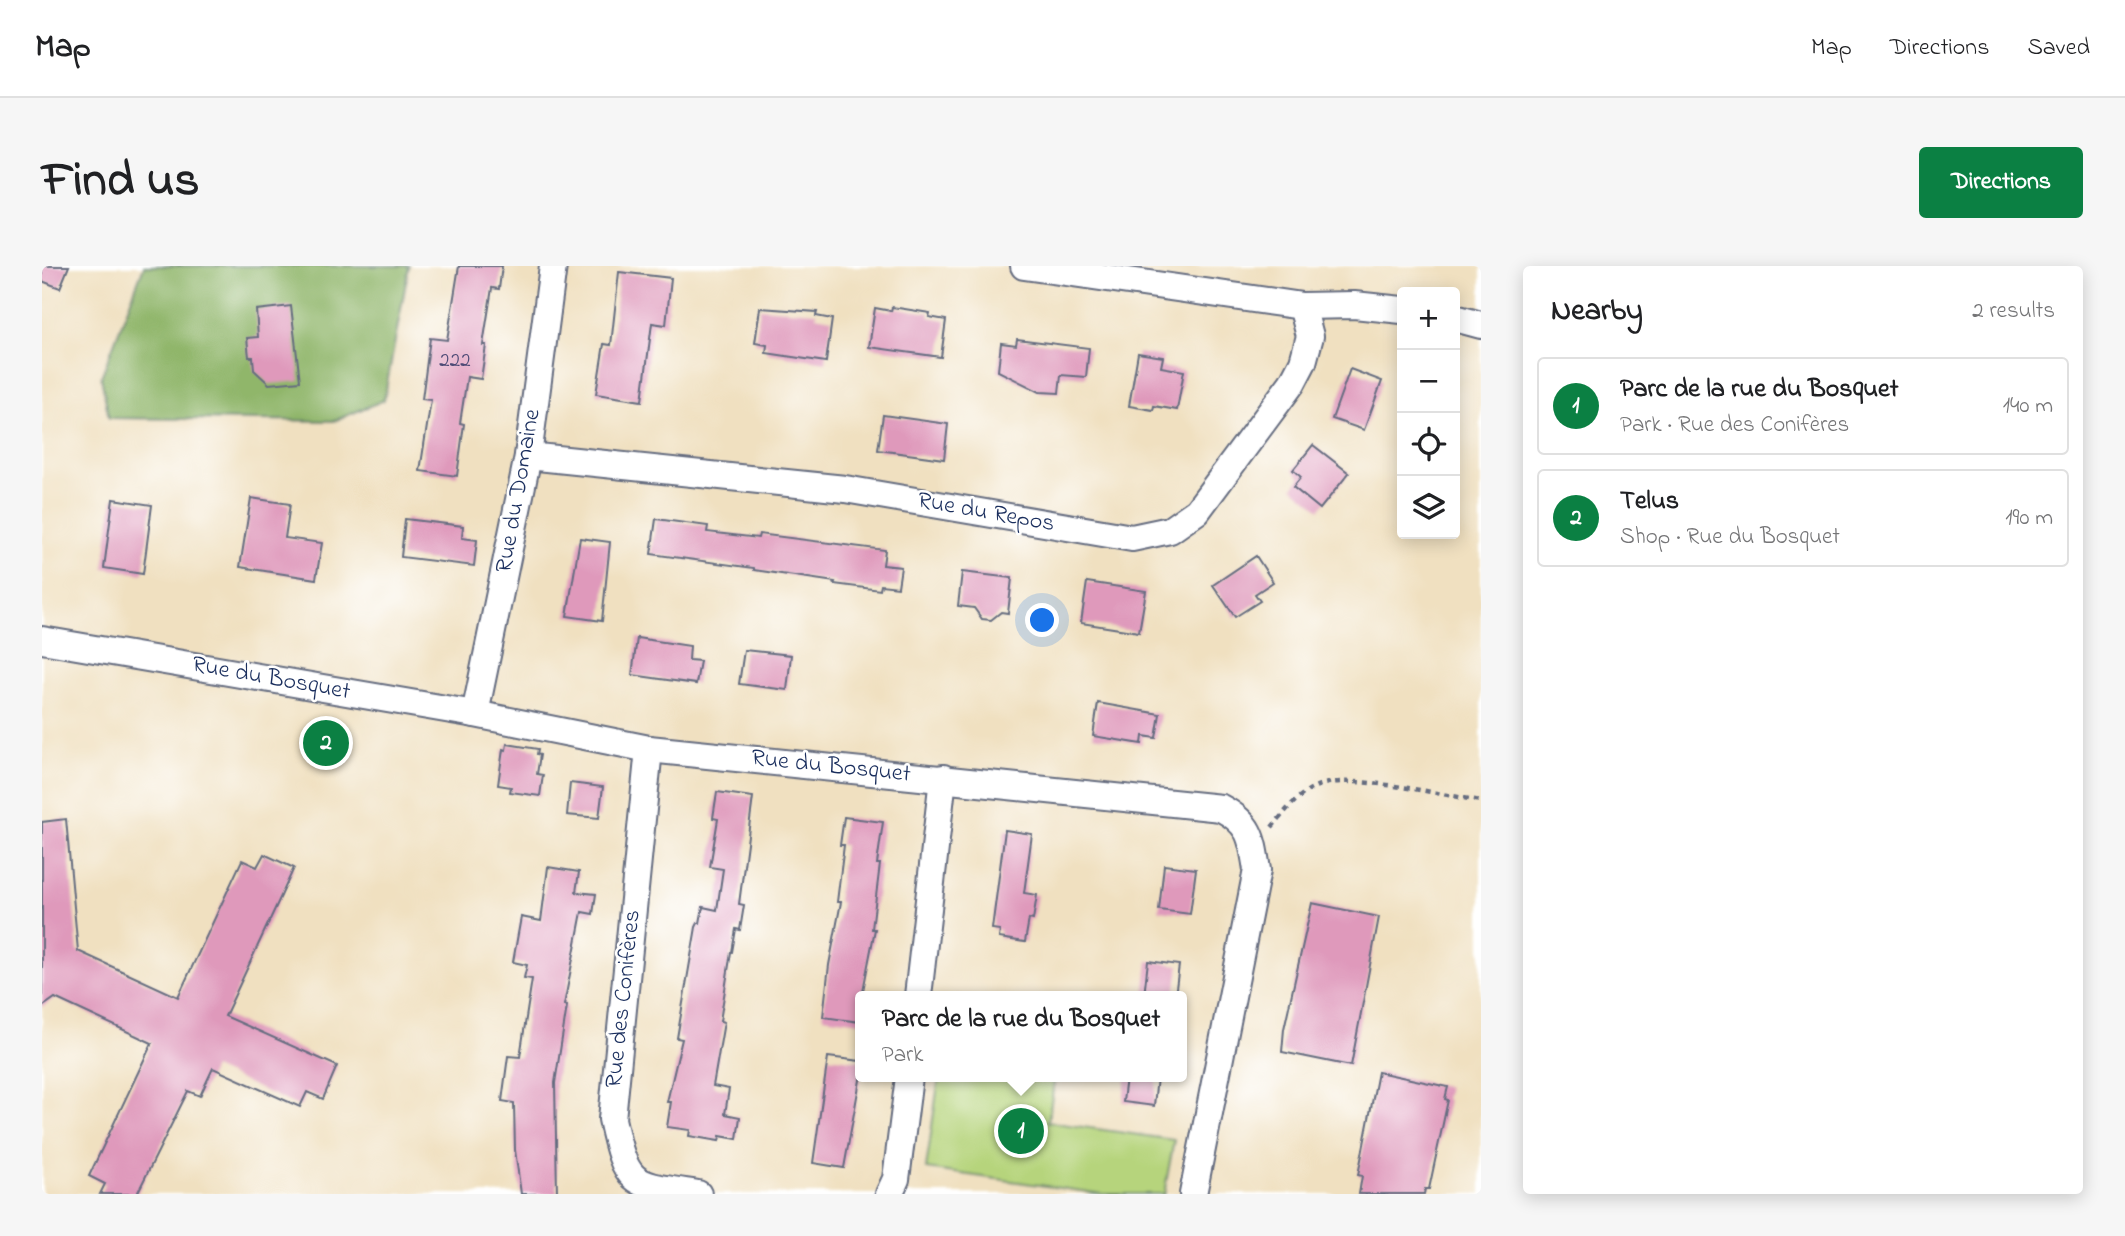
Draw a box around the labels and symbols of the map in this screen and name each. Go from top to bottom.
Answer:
house number: 222 [439,346,471,376]
street label: Rue du Domaine [487,406,551,575]
street label: Rue du Repos [915,484,1057,542]
your location [1025,603,1059,637]
street label: Rue du Bosquet [189,648,353,710]
pin: 2 [303,717,349,769]
street label: Rue du Bosquet [750,741,912,793]
street label: Rue des Conifères [597,908,651,1090]
pin: 1 [998,1105,1044,1157]

